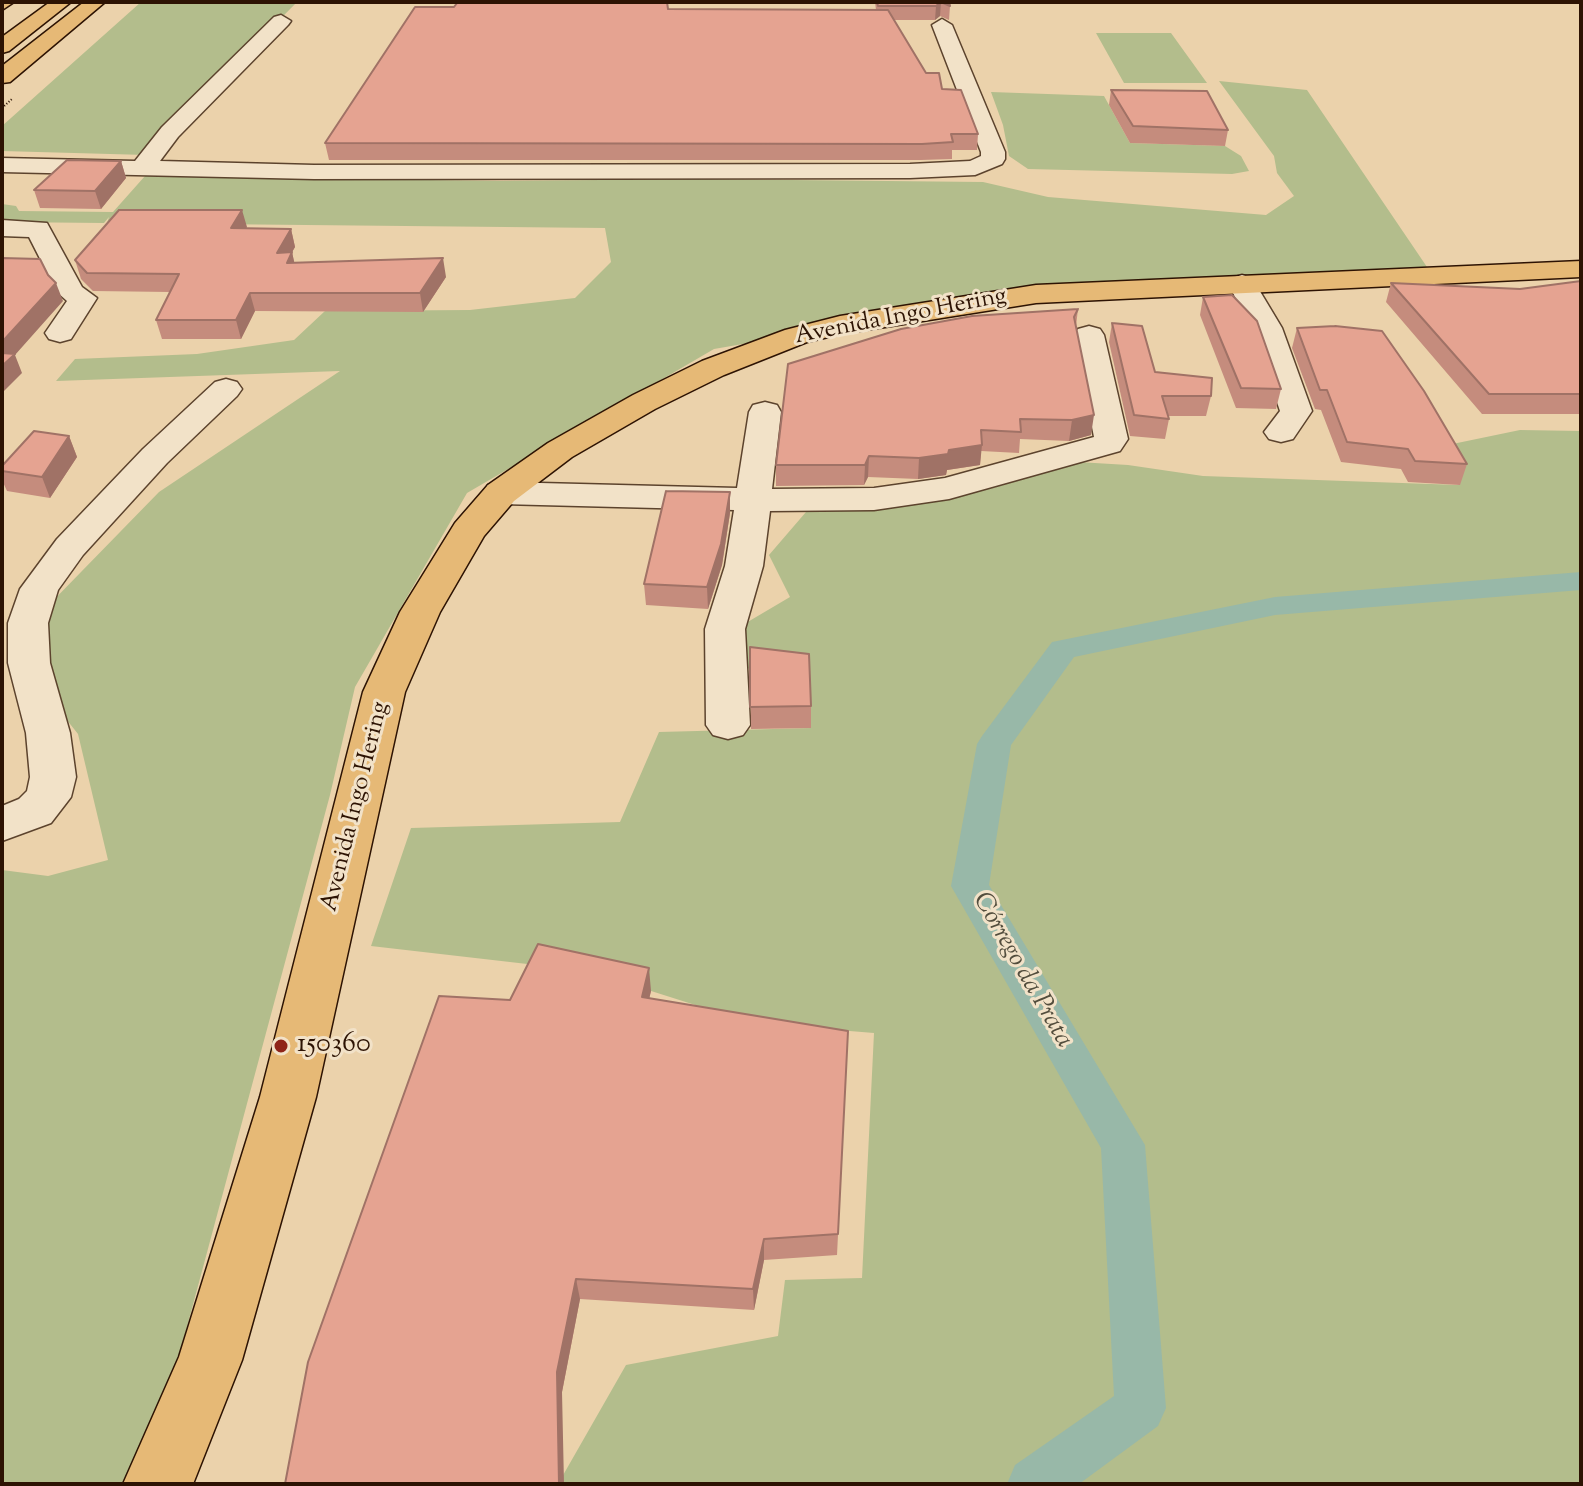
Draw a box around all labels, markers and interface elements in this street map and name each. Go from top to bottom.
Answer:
street label: Avenida Ingo Hering [793,283,1009,353]
street label: Avenida Ingo Hering [317,699,397,915]
water label: Córrego da Prata [964,888,1078,1054]
place label: 150360 [297,1029,371,1063]
marker: 150360 [272,1037,290,1055]

